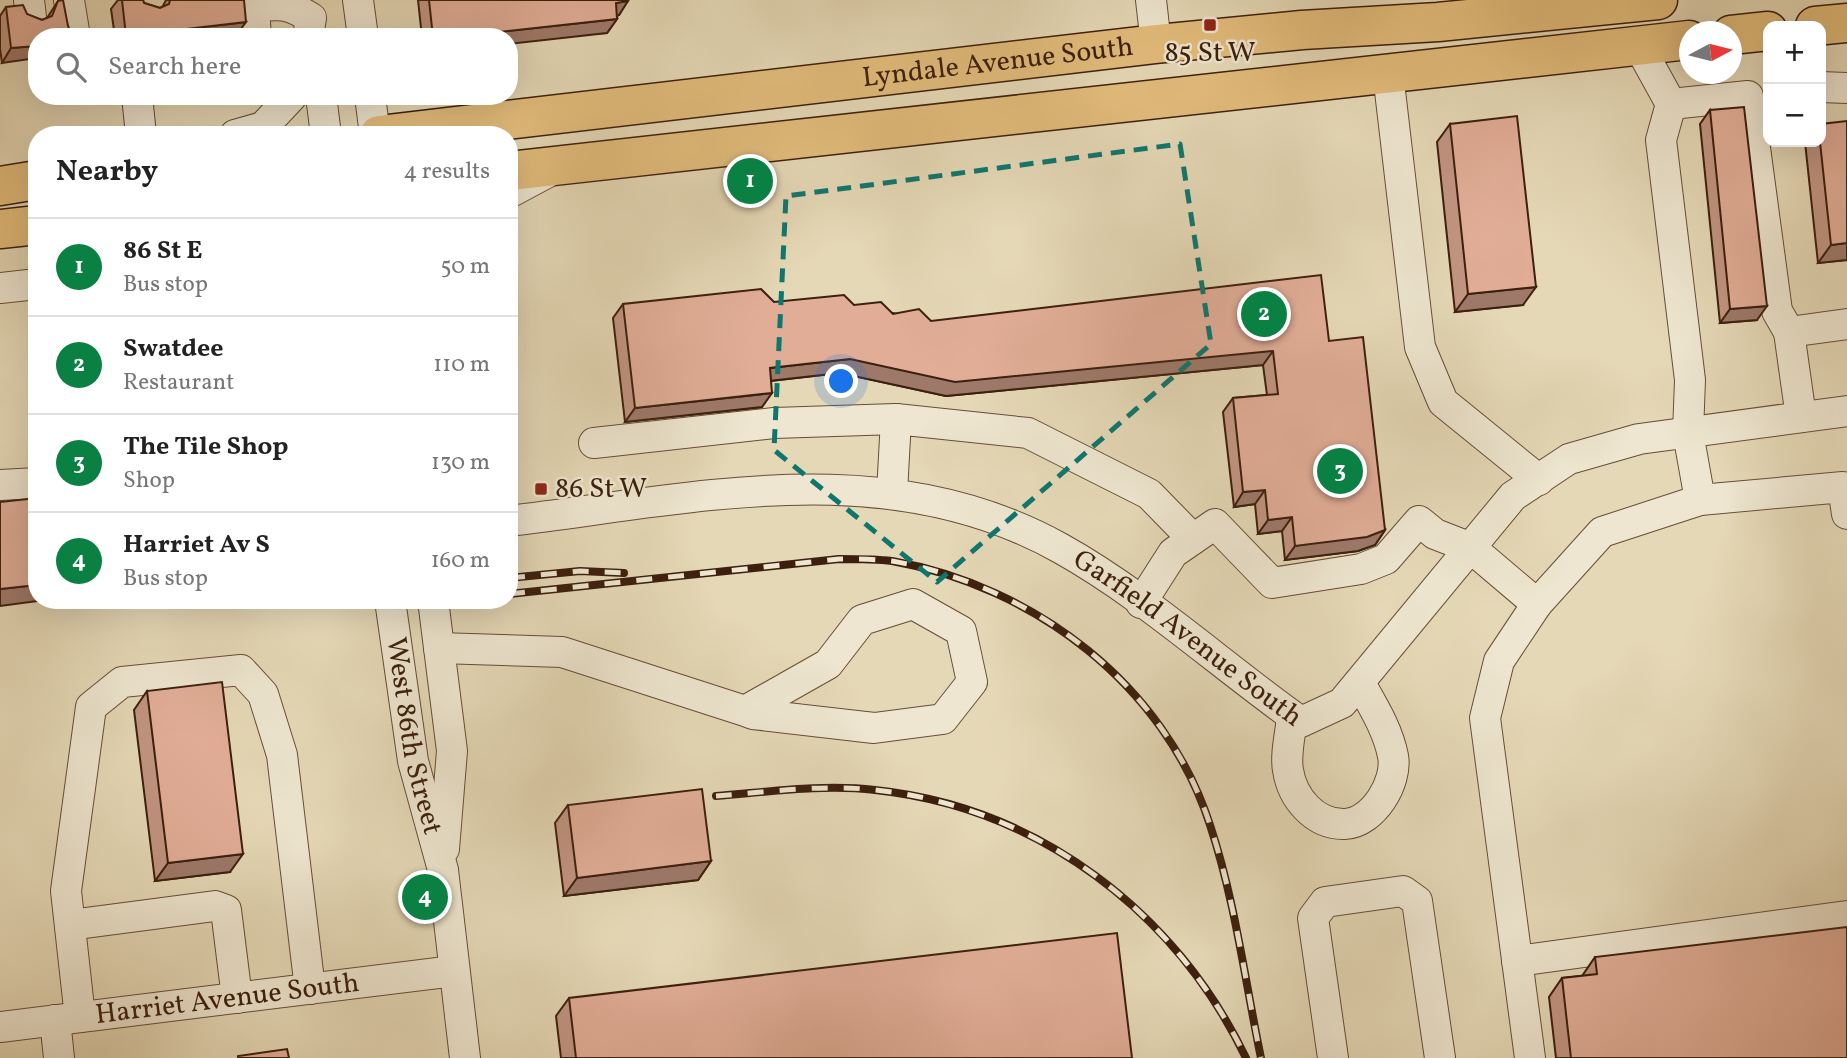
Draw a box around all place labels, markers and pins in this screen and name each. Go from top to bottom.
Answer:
marker: 85 St W [1202,17,1218,33]
place label: 85 St W [1164,34,1256,73]
pin: 1 [727,155,773,207]
pin: 2 [1241,288,1287,340]
pin: 3 [1317,445,1363,497]
place label: 86 St W [555,470,647,509]
marker: 86 St W [533,481,549,497]
pin: 4 [402,871,448,923]

